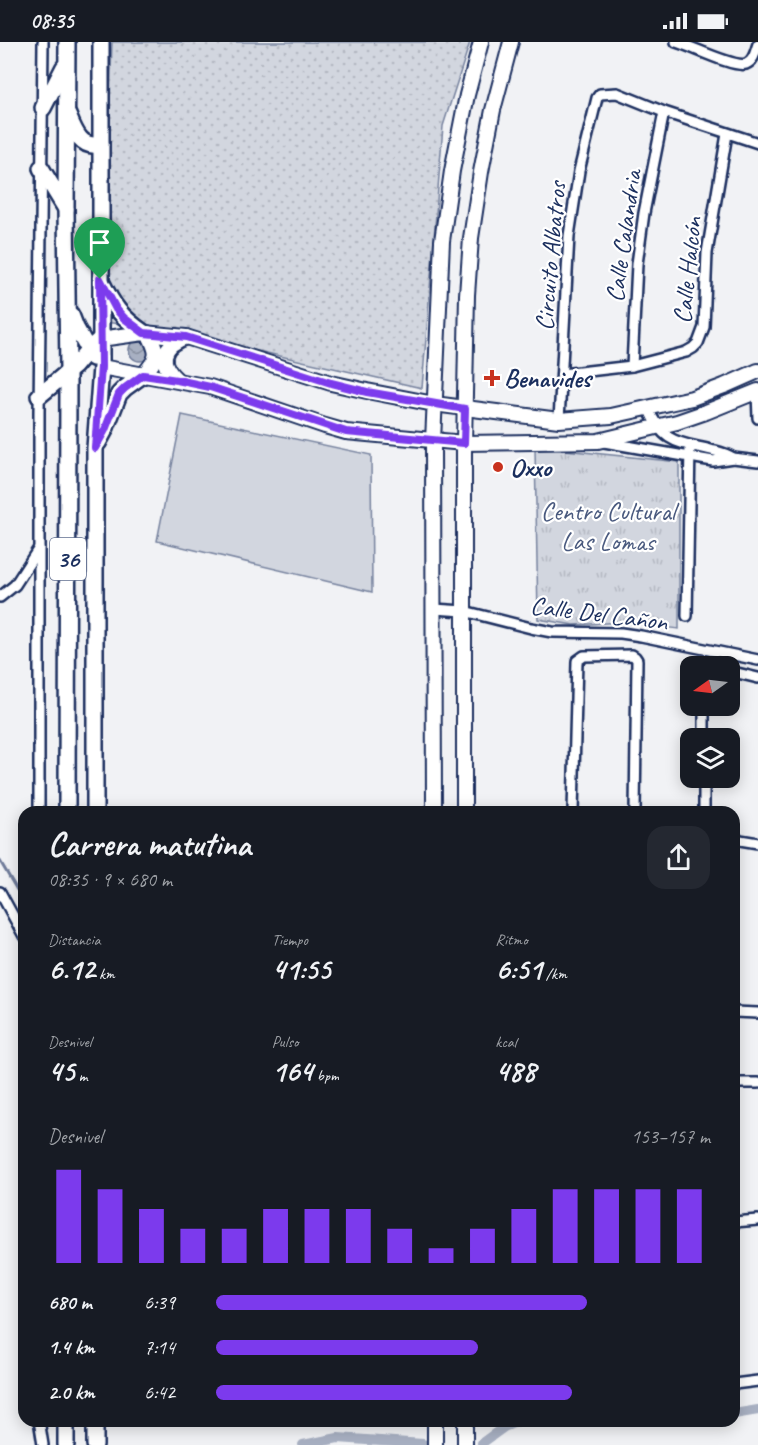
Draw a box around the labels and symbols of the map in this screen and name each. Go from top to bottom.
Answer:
street label: Calle Calandria [598,166,649,304]
street label: Circuito Albatros [528,178,574,332]
street label: Calle Halcón [665,214,710,325]
pin [74,217,125,279]
place label: Benavides [504,362,594,395]
marker: Benavides [485,371,499,385]
place label: Oxxo [510,451,553,484]
marker: Oxxo [491,460,505,474]
park label: Centro Cultural Las Lomas [541,495,680,558]
road number: 36 [50,538,86,580]
street label: Calle Del Cañon [529,589,671,638]
north arrow [680,656,740,716]

